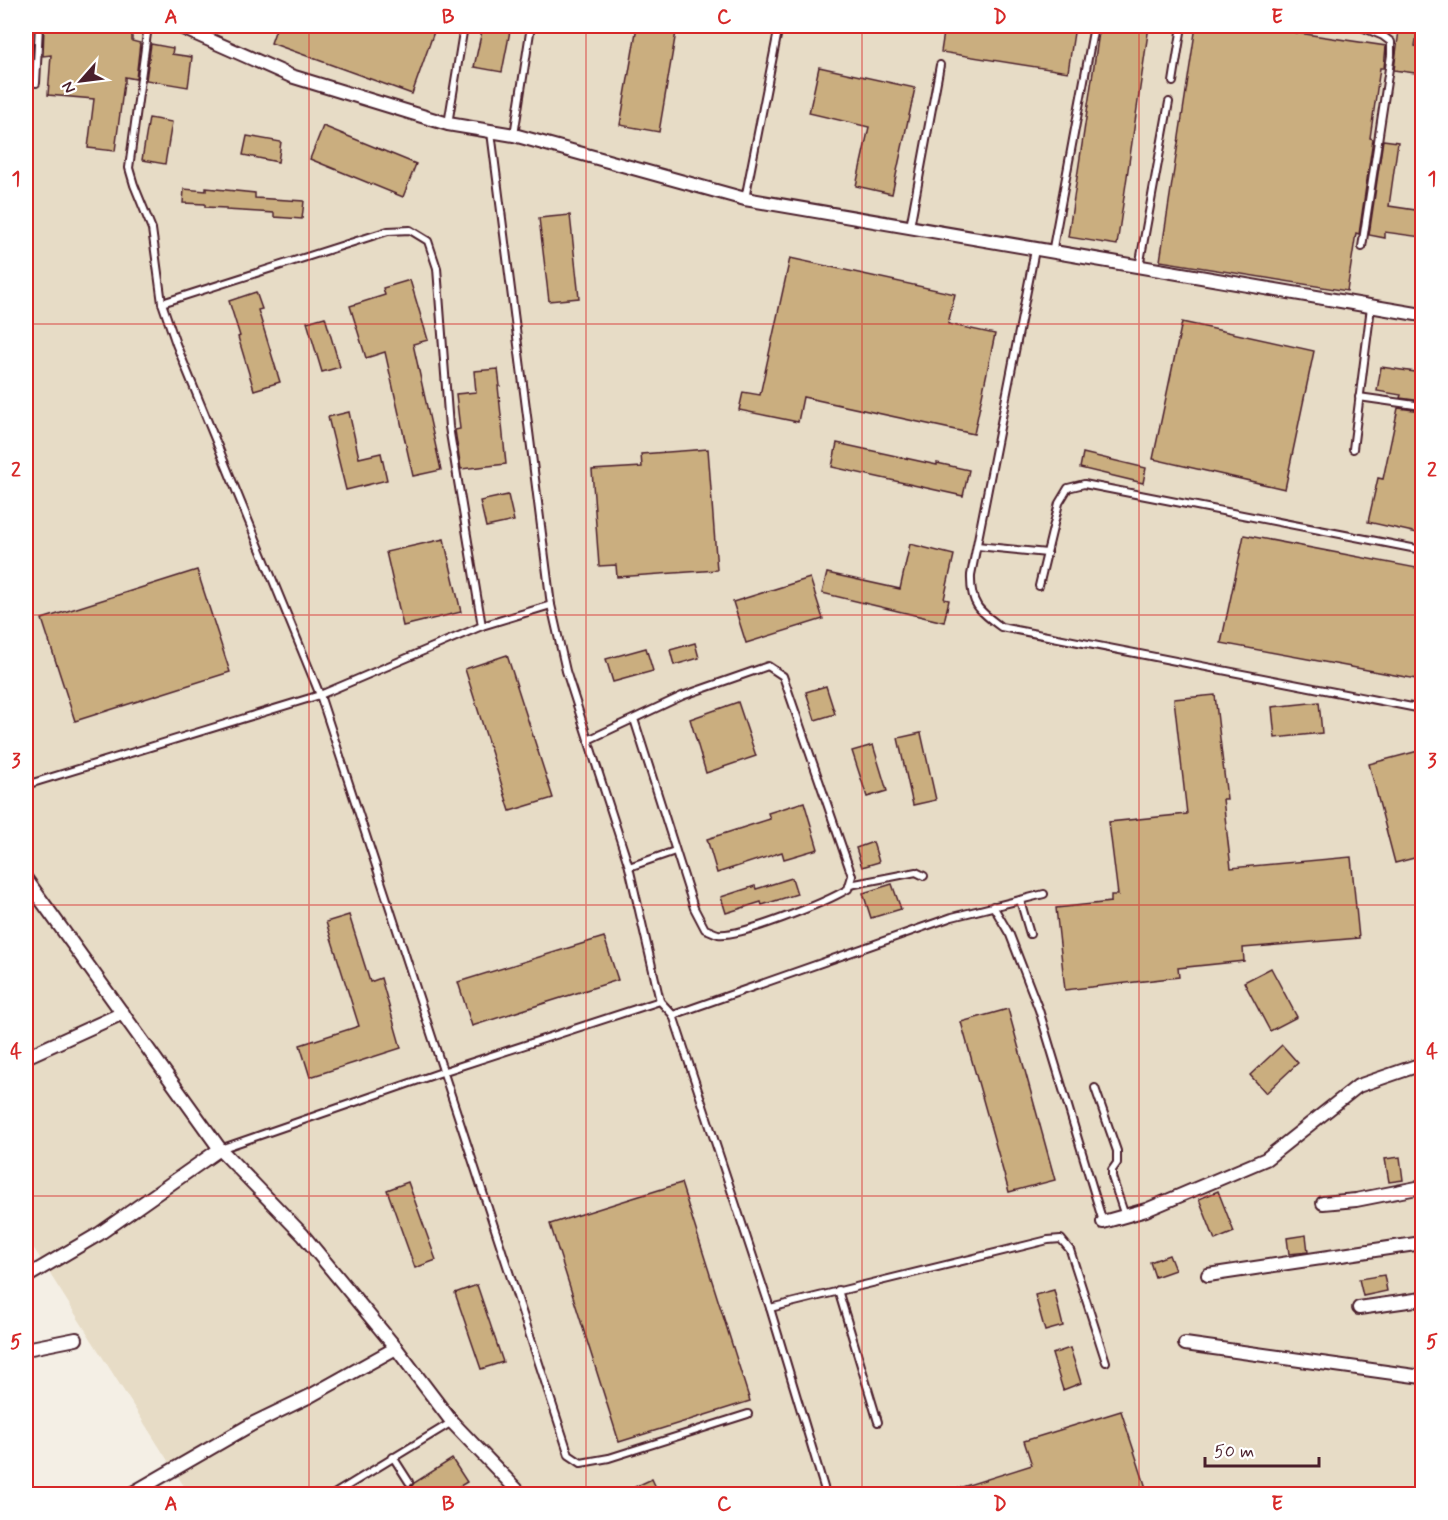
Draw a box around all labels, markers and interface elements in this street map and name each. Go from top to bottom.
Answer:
text: A [164,4,178,31]
text: B [442,4,455,31]
text: C [717,4,732,31]
text: D [993,4,1007,31]
text: E [1271,4,1283,31]
north arrow [51,51,111,111]
text: N [57,78,81,97]
text: 1 [12,166,20,193]
text: 1 [1428,166,1436,193]
text: 2 [11,457,21,484]
text: 2 [1427,457,1437,484]
text: 3 [11,748,21,775]
text: 3 [1427,748,1437,775]
text: 4 [10,1039,22,1066]
text: 4 [1426,1039,1438,1066]
text: 5 [10,1329,22,1356]
text: 5 [1426,1329,1438,1356]
scale bar [1205,1430,1319,1468]
text: 50 m [1214,1440,1254,1464]
text: A [164,1491,178,1518]
text: B [442,1491,455,1518]
text: C [717,1491,732,1518]
text: D [993,1491,1007,1518]
text: E [1271,1491,1283,1518]

